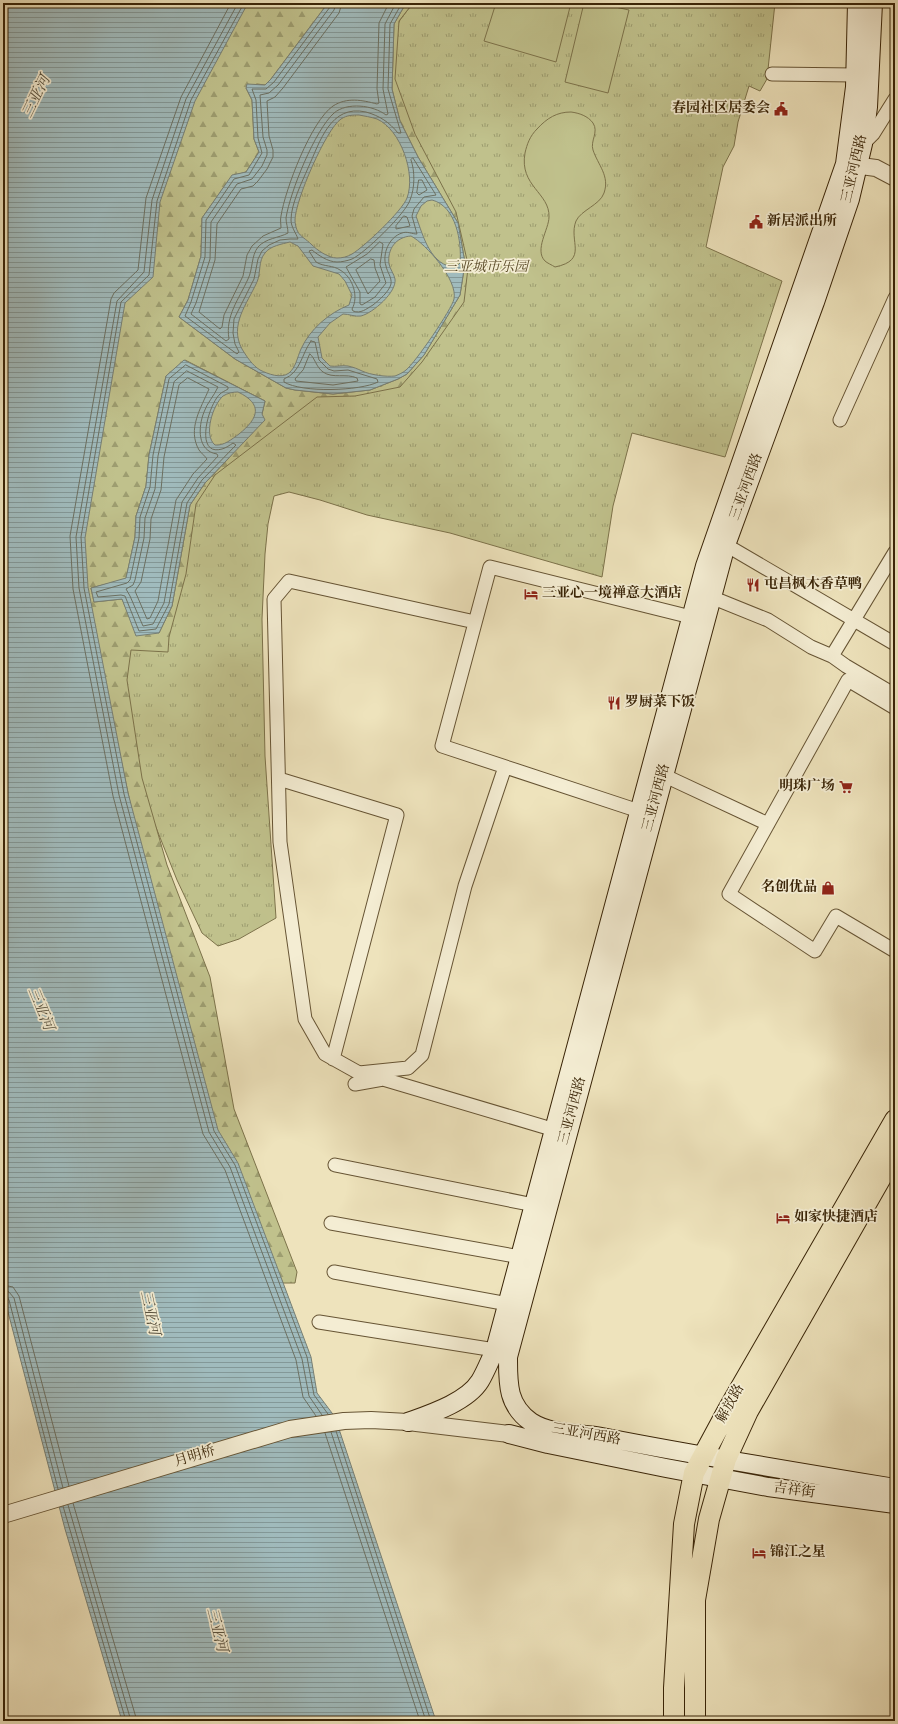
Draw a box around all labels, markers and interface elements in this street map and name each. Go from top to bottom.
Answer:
water label: 三亚河 [18,69,58,122]
place label: 春园社区居委会 [672,99,770,119]
public building icon: 春园社区居委会 [773,101,789,117]
street label: 三亚河西路 [837,133,873,205]
place label: 新居派出所 [767,212,837,232]
public building icon: 新居派出所 [748,214,764,230]
park label: 三亚城市乐园 [444,258,530,278]
street label: 三亚河西路 [726,451,768,523]
place label: 屯昌枫木香草鸭 [764,575,862,595]
restaurant icon: 屯昌枫木香草鸭 [745,577,761,593]
place label: 三亚心一境禅意大酒店 [542,584,682,604]
hotel icon: 三亚心一境禅意大酒店 [523,586,539,602]
place label: 罗厨菜下饭 [625,693,695,713]
restaurant icon: 罗厨菜下饭 [606,695,622,711]
street label: 三亚河西路 [638,762,676,834]
place label: 明珠广场 [779,777,835,797]
supermarket icon: 明珠广场 [838,779,854,795]
place label: 名创优品 [761,878,817,898]
shop icon: 名创优品 [820,880,836,896]
water label: 三亚河 [22,984,59,1037]
street label: 三亚河西路 [554,1075,592,1147]
place label: 如家快捷酒店 [794,1208,878,1228]
hotel icon: 如家快捷酒店 [775,1210,791,1226]
water label: 三亚河 [134,1289,165,1340]
street label: 解放路 [712,1381,750,1427]
street label: 三亚河西路 [550,1419,622,1451]
street label: 月明桥 [172,1441,218,1473]
street label: 吉祥街 [772,1478,816,1504]
place label: 锦江之星 [770,1543,826,1563]
hotel icon: 锦江之星 [751,1545,767,1561]
water label: 三亚河 [200,1606,232,1657]

